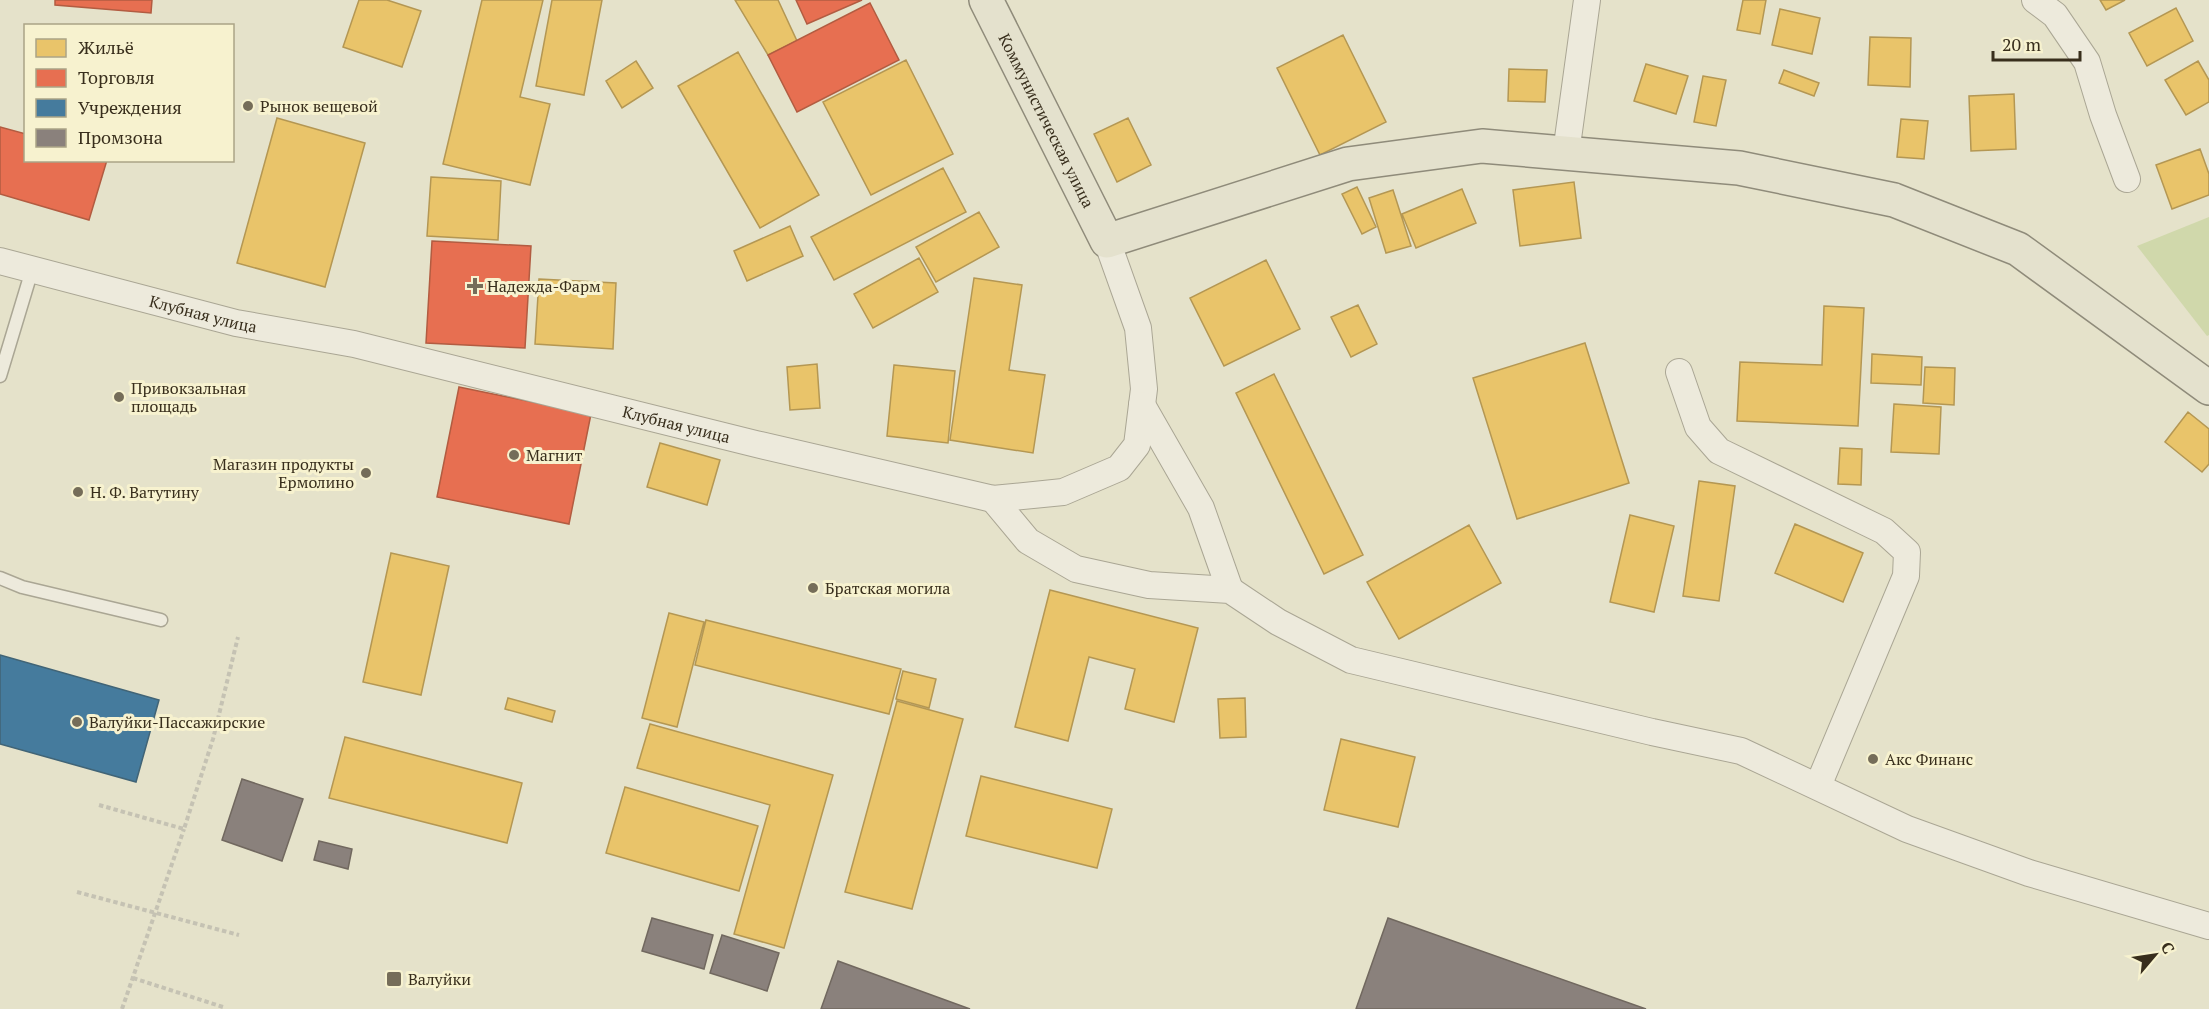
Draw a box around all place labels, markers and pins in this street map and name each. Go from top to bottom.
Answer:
place label: Рынок вещевой [260,95,378,117]
marker: Рынок вещевой [241,99,255,113]
place label: Надежда-Фарм [487,275,601,297]
marker: Надежда-Фарм [468,279,482,293]
place label: Привокзальная площадь [131,377,246,417]
marker: Привокзальная площадь [112,390,126,404]
place label: Магнит [526,444,582,466]
marker: Магнит [507,448,521,462]
place label: Магазин продукты Ермолино [213,453,354,493]
marker: Магазин продукты Ермолино [359,466,373,480]
place label: Н. Ф. Ватутину [90,481,200,503]
marker: Н. Ф. Ватутину [71,485,85,499]
place label: Братская могила [825,577,950,599]
marker: Братская могила [806,581,820,595]
place label: Валуйки-Пассажирские [89,711,265,733]
marker: Валуйки-Пассажирские [70,715,84,729]
place label: Акс Финанс [1885,748,1973,770]
marker: Акс Финанс [1866,752,1880,766]
place label: Валуйки [408,968,471,990]
marker: Валуйки [385,970,403,988]

